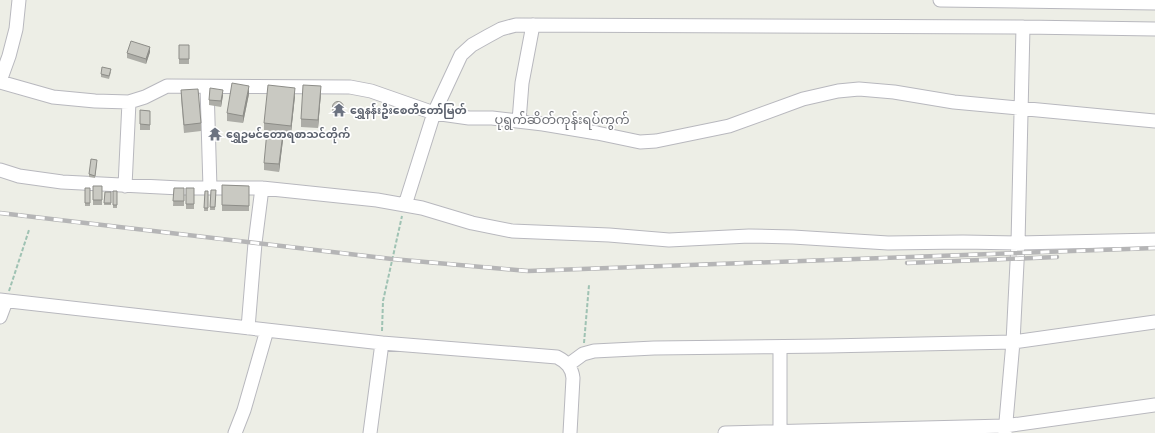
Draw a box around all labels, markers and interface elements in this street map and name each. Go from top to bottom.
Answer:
temple icon: ရွှေနန်းဦးစေတီတော်မြတ် [331,102,347,118]
place label: ရွှေနန်းဦးစေတီတော်မြတ် [350,103,467,120]
district label: ပုရွက်ဆိတ်ကုန်းရပ်ကွက် [494,111,630,130]
temple icon: ရွှေဥမင်တောရစာသင်တိုက် [207,126,223,142]
place label: ရွှေဥမင်တောရစာသင်တိုက် [226,127,350,144]

